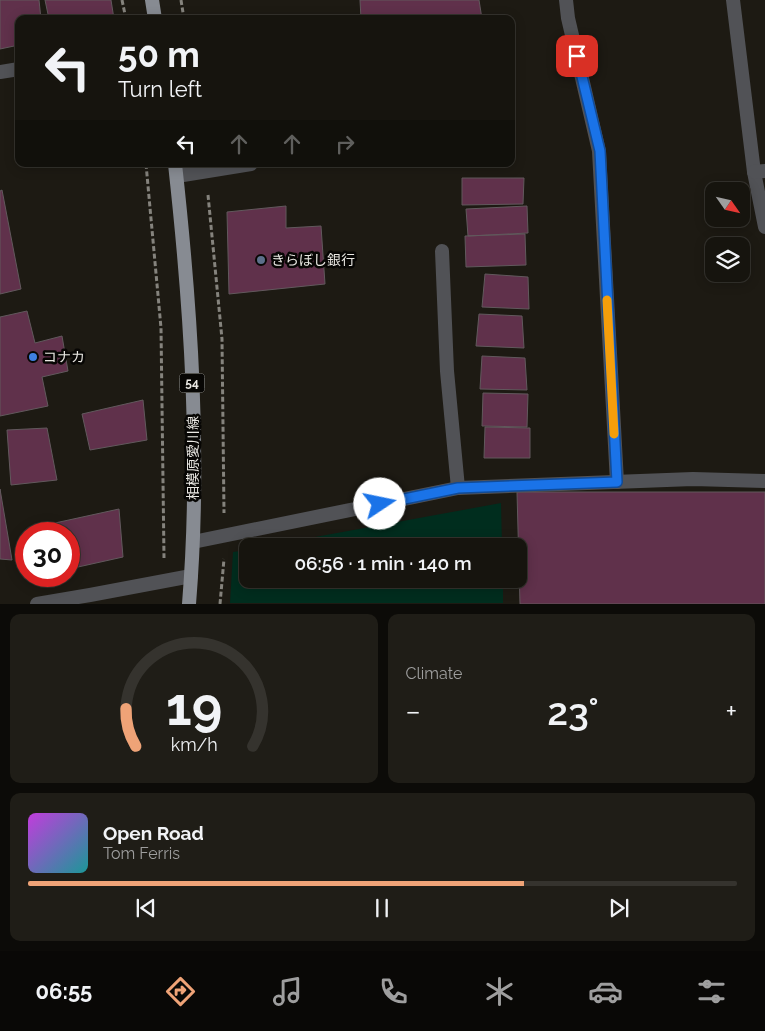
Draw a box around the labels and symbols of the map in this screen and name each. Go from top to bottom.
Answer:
pin [556,35,598,77]
north arrow [705,182,750,228]
place label: きらぼし銀行 [271,252,355,268]
marker: きらぼし銀行 [255,254,267,266]
place label: コナカ [43,349,85,365]
marker: コナカ [27,351,39,363]
road number: 54 [180,373,204,392]
street label: 相模原愛川線 [185,416,201,500]
position arrow [353,477,405,529]
speed limit sign: 30 [15,522,80,587]

